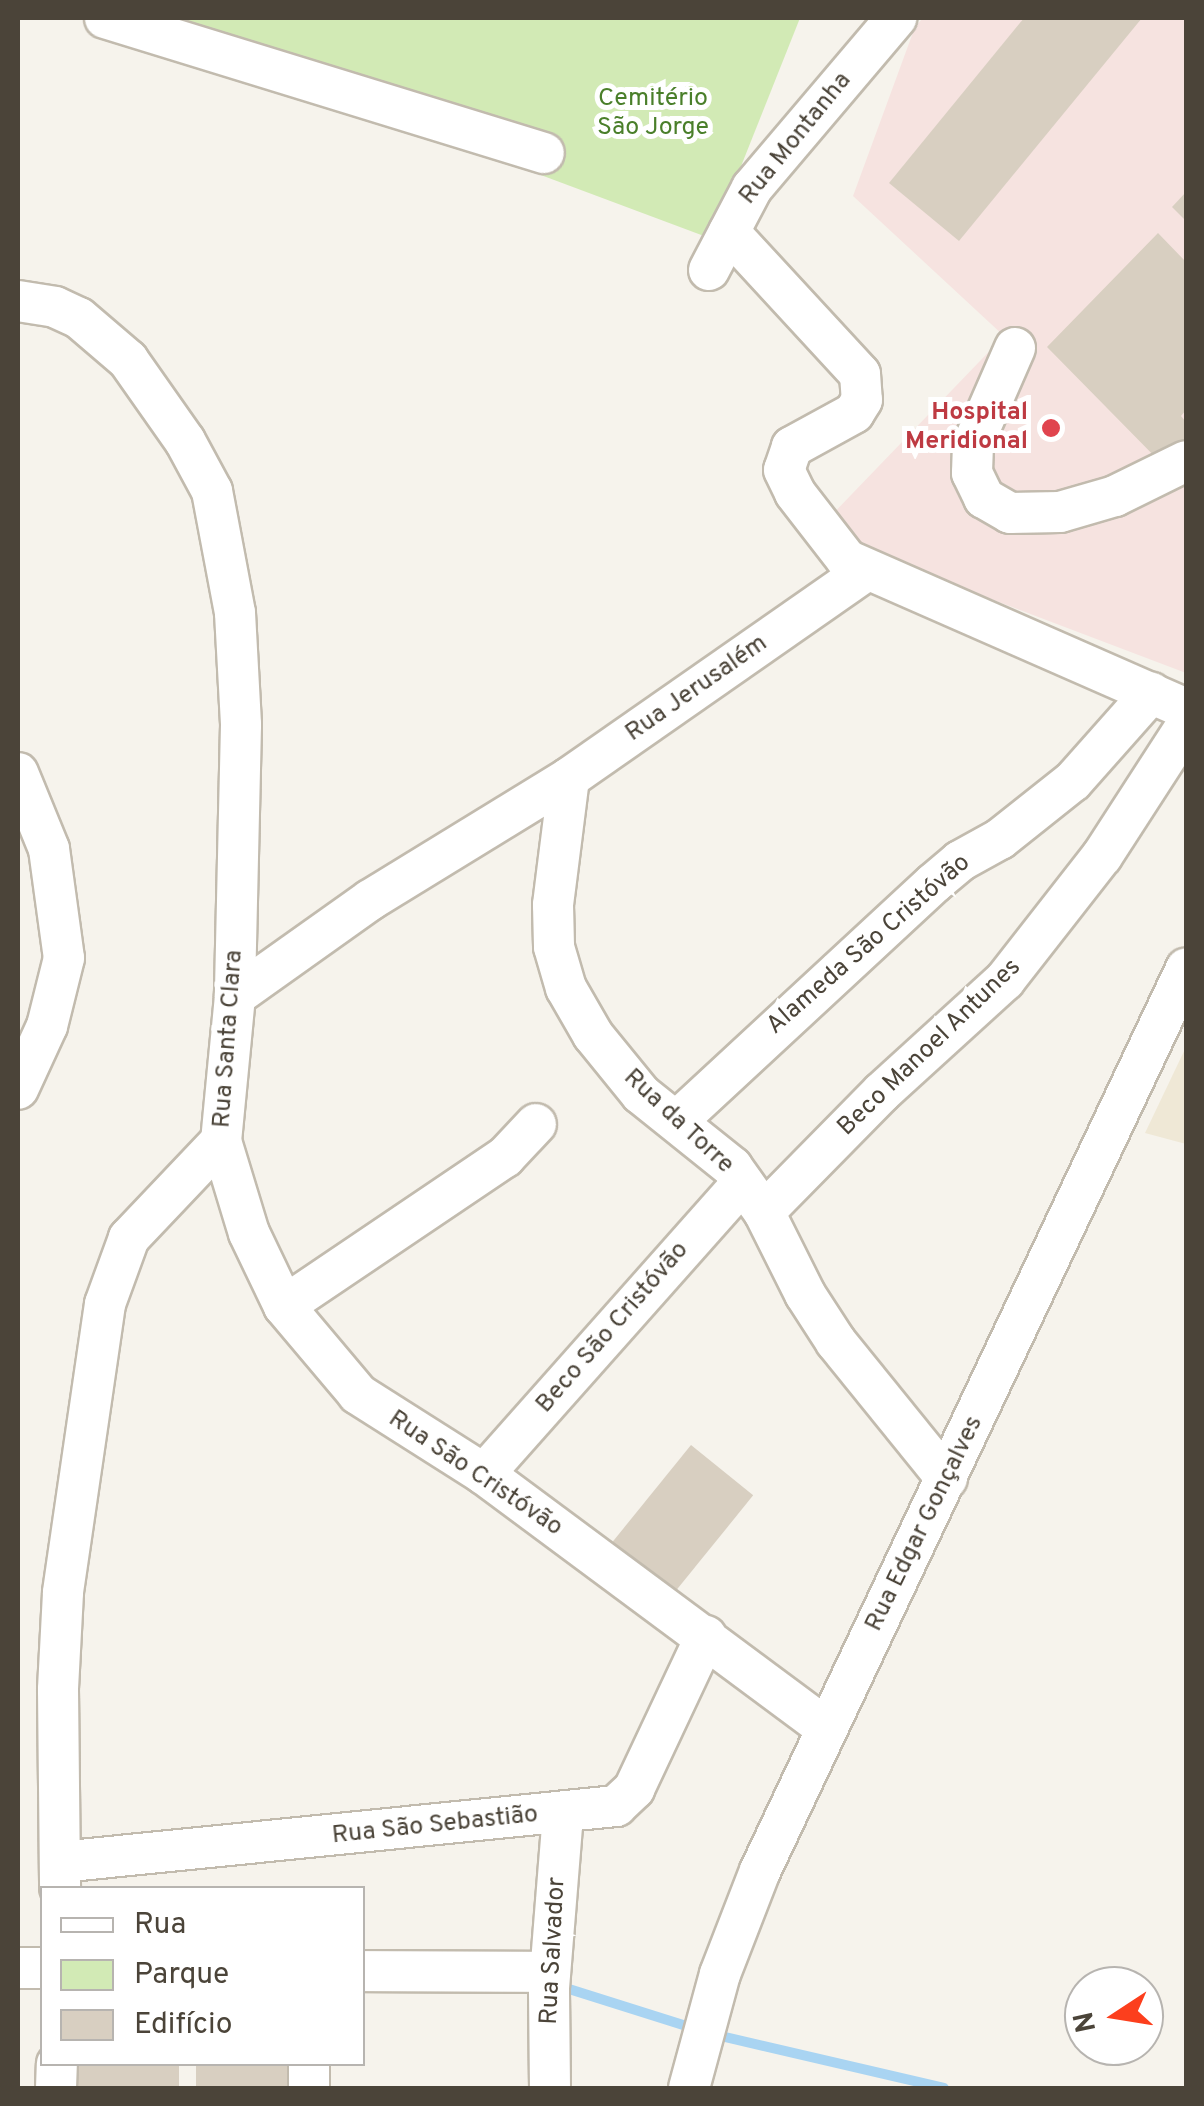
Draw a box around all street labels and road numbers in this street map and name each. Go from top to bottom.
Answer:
street label: Rua Montanha [734,67,858,211]
street label: Rua Jerusalém [620,629,774,749]
street label: Alameda São Cristóvão [761,849,977,1041]
street label: Rua Santa Clara [208,949,250,1129]
street label: Beco Manoel Antunes [832,953,1028,1143]
street label: Rua da Torre [616,1063,740,1181]
street label: Beco São Cristóvão [530,1236,696,1420]
street label: Rua São Cristóvão [382,1405,568,1543]
street label: Rua Edgar Gonçalves [860,1411,990,1637]
street label: Rua São Sebastião [331,1800,539,1852]
street label: Rua Salvador [535,1877,573,2025]

